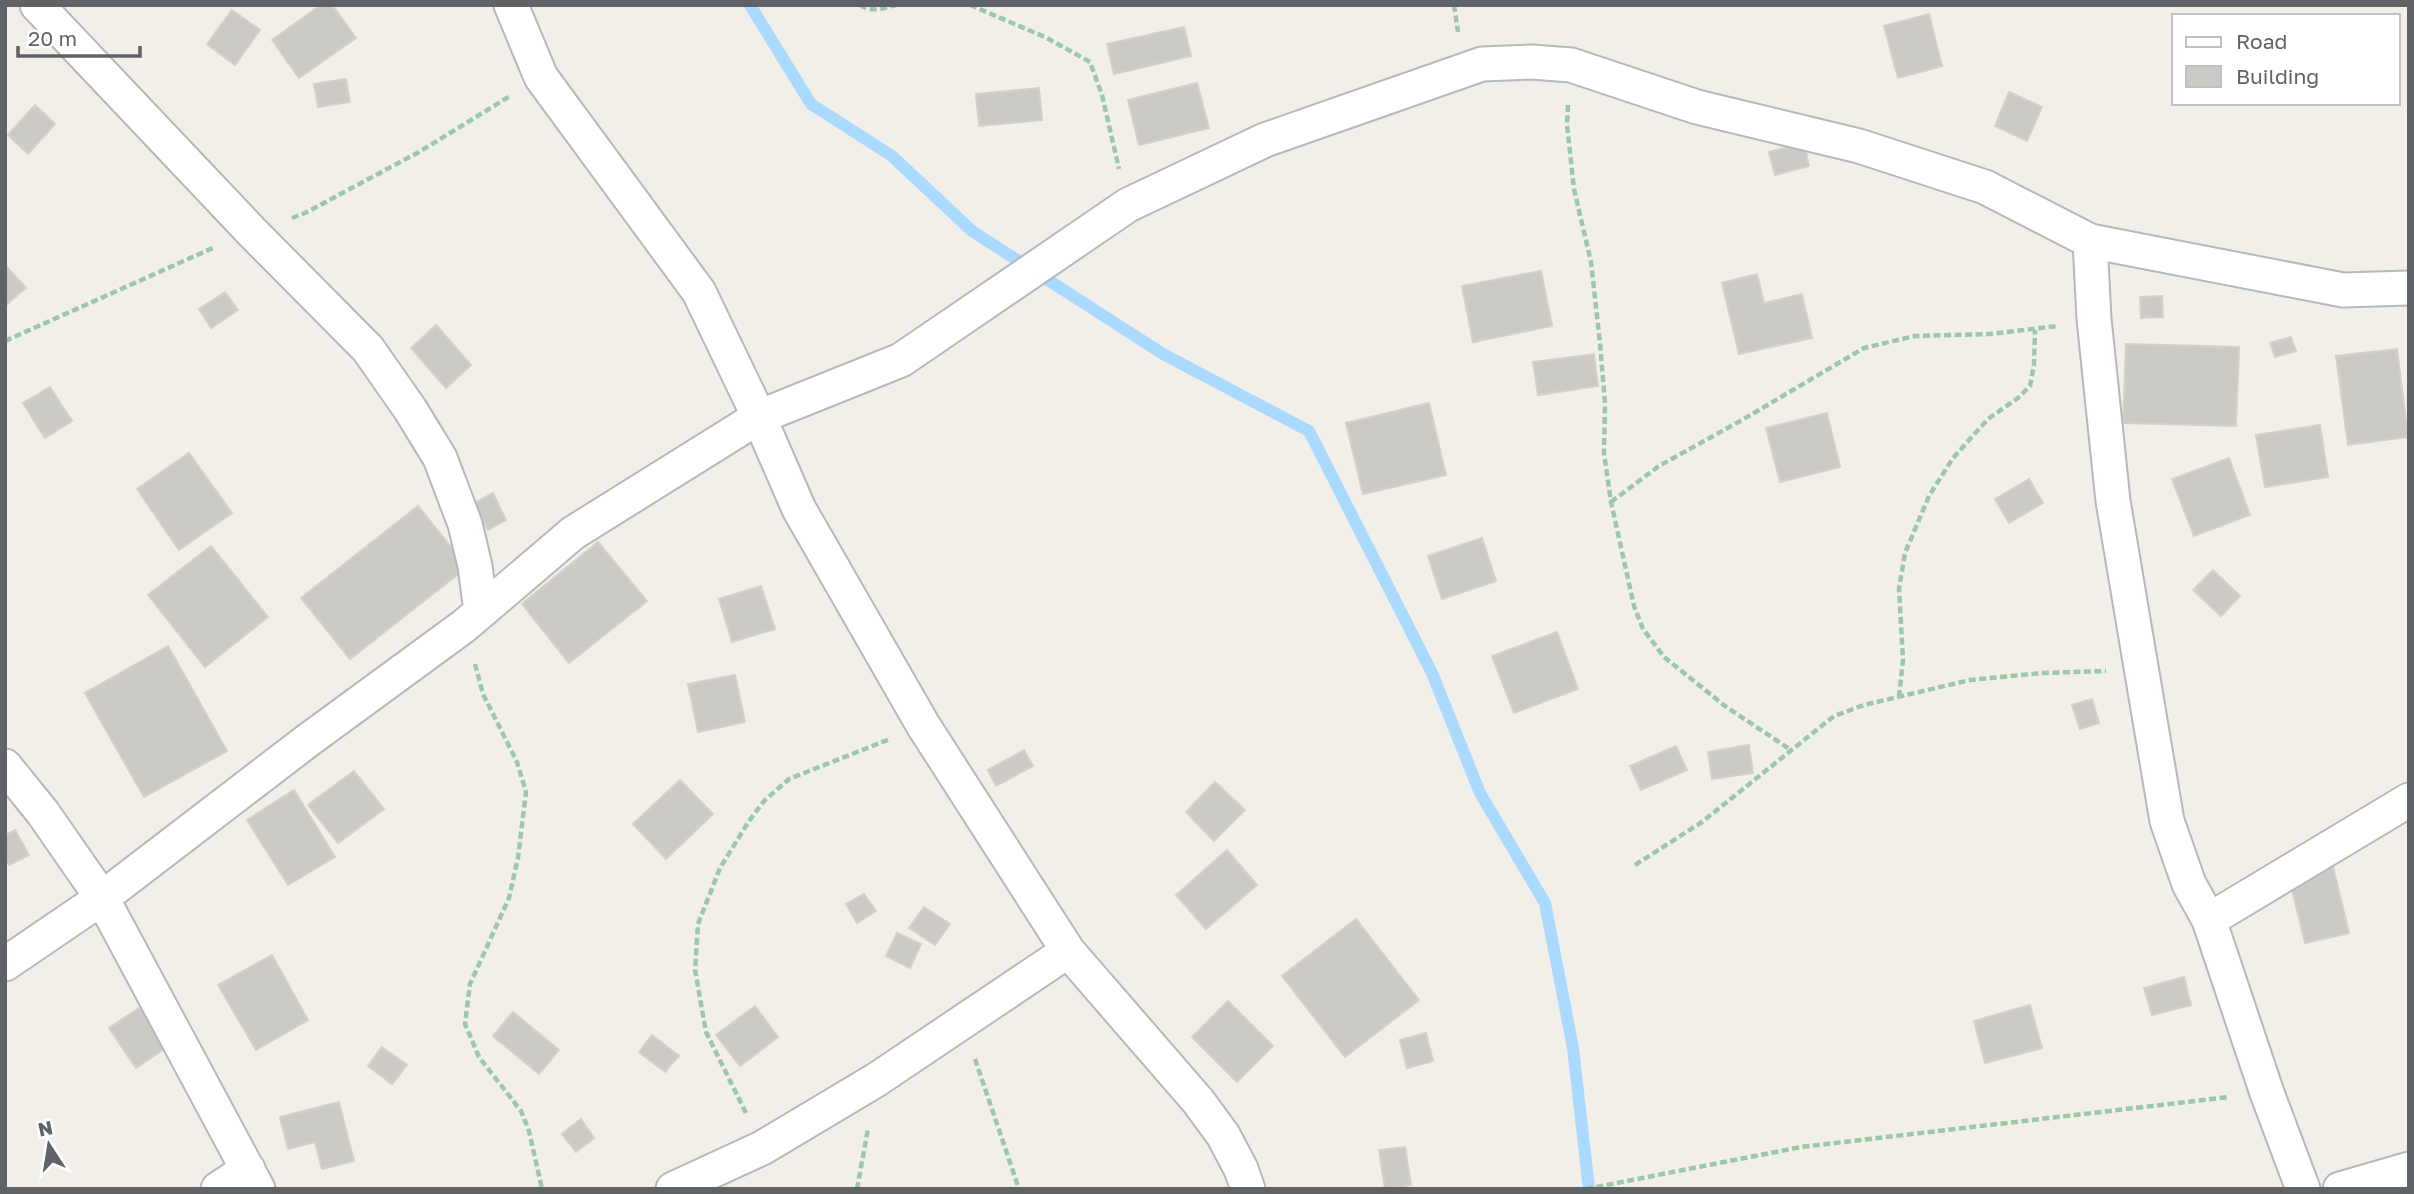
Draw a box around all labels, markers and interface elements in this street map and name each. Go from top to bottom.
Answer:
scale bar [18,14,140,58]
legend [2172,14,2400,105]
text: 20 m [28,25,77,51]
text: Road [2236,28,2287,54]
text: Building [2236,63,2319,89]
north arrow [14,1110,84,1180]
text: N [36,1115,55,1141]

